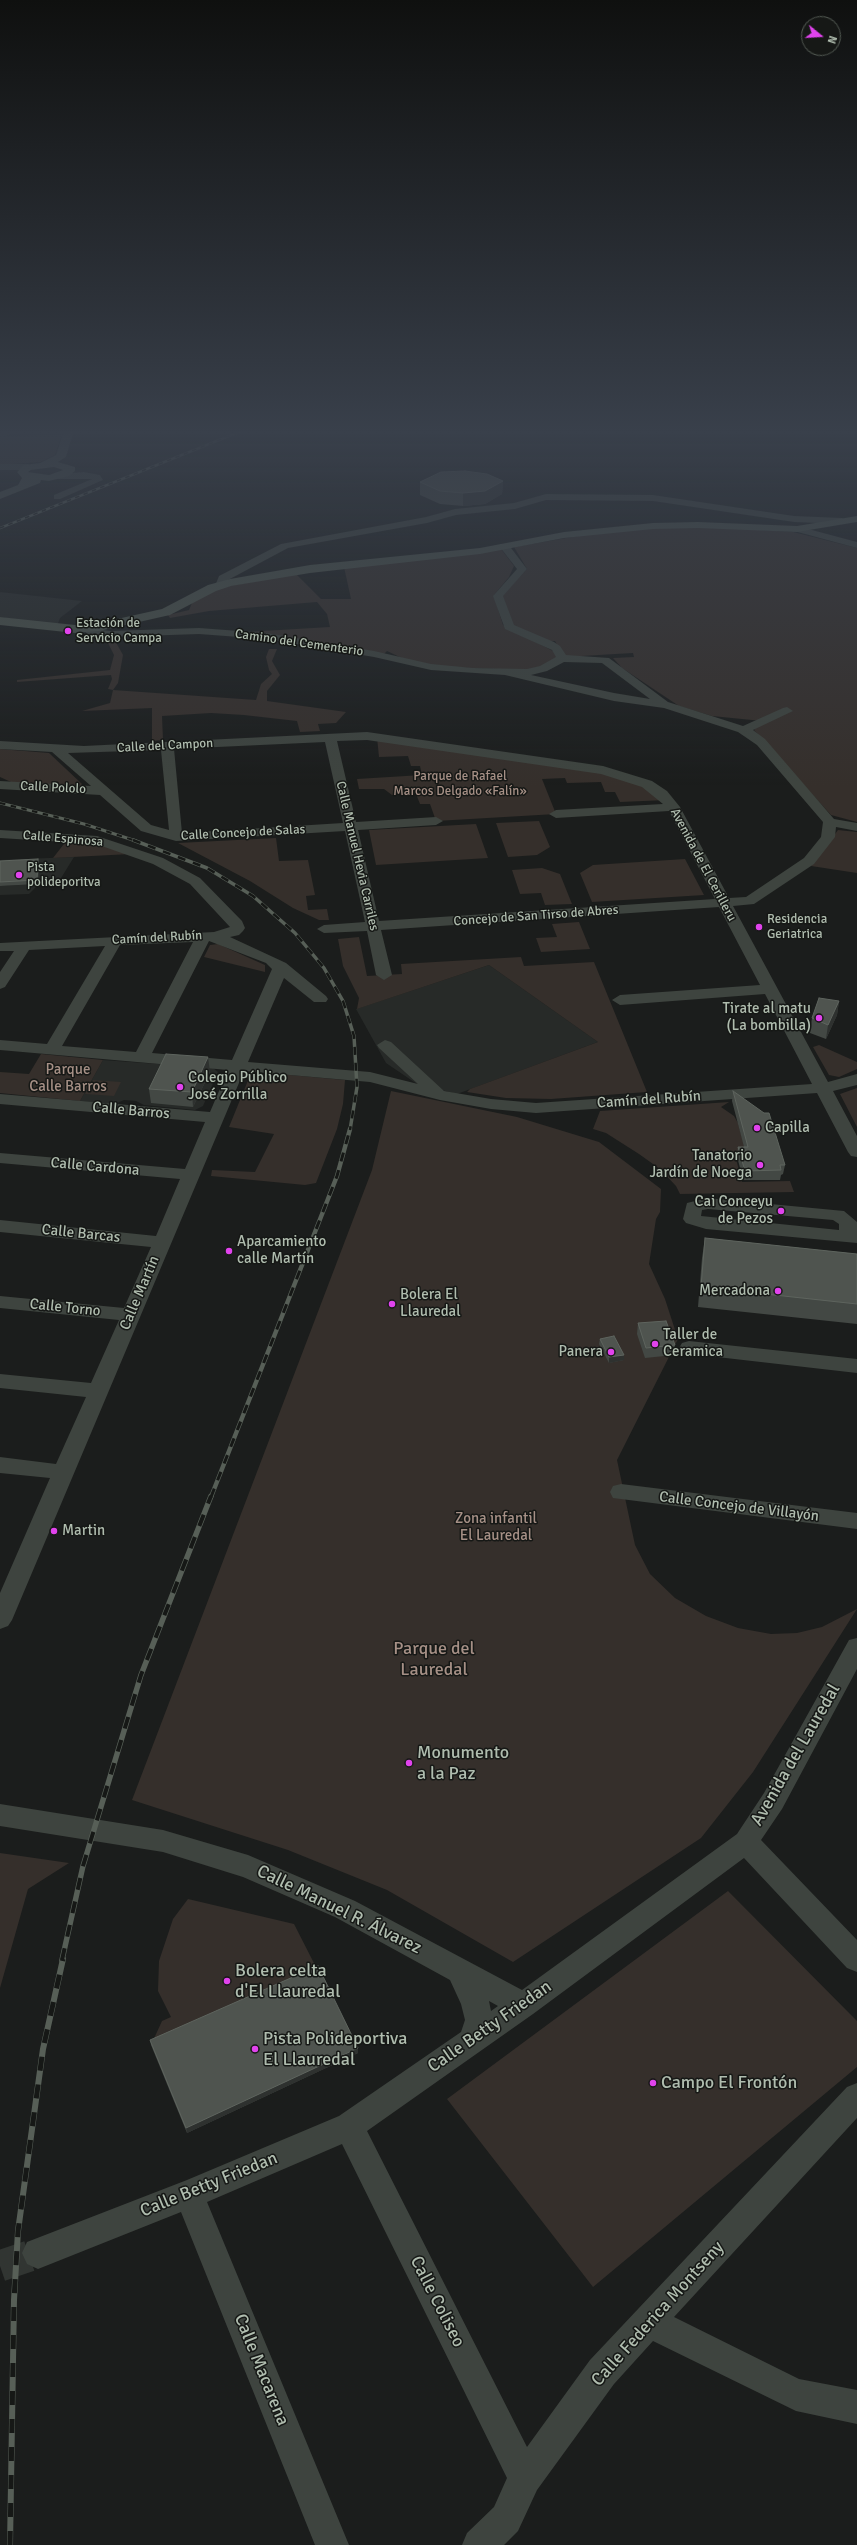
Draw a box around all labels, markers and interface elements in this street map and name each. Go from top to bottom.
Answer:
north arrow [801,16,841,56]
text: N [825,34,839,45]
place label: Estación de Servicio Campa [76,616,162,647]
marker: Estación de Servicio Campa [63,626,73,636]
street label: Camino del Cementerio [234,626,364,660]
street label: Calle del Campon [116,736,214,756]
park label: Parque de Rafael Marcos Delgado «Falín» [393,769,527,800]
street label: Calle Pololo [20,778,86,798]
street label: Calle Manuel Hevia Carriles [332,780,382,932]
street label: Avenida de El Cerilleru [667,806,739,924]
street label: Calle Concejo de Salas [180,822,306,844]
street label: Calle Espinosa [22,828,104,850]
place label: Pista polideporitva [27,860,101,891]
marker: Pista polideporitva [14,870,24,880]
street label: Concejo de San Tirso de Abres [453,902,619,930]
place label: Residencia Geriatrica [767,912,827,943]
marker: Residencia Geriatrica [754,922,764,932]
street label: Camín del Rubín [111,928,203,948]
place label: Tirate al matu (La bombilla) [723,1000,811,1035]
marker: Tirate al matu (La bombilla) [814,1013,824,1023]
park label: Parque Calle Barros [29,1061,107,1096]
place label: Colegio Público José Zorrilla [188,1069,287,1104]
marker: Colegio Público José Zorrilla [175,1082,185,1092]
street label: Camín del Rubín [596,1087,702,1113]
street label: Calle Barros [92,1099,170,1123]
place label: Capilla [765,1119,810,1137]
marker: Capilla [752,1123,762,1133]
place label: Tanatorio Jardín de Noega [649,1147,752,1182]
street label: Calle Cardona [50,1154,140,1180]
marker: Tanatorio Jardín de Noega [755,1160,765,1170]
place label: Cai Conceyu de Pezos [695,1193,773,1228]
marker: Cai Conceyu de Pezos [776,1206,786,1216]
street label: Calle Barcas [41,1221,121,1247]
place label: Aparcamiento calle Martín [237,1233,326,1268]
marker: Aparcamiento calle Martín [224,1246,234,1256]
street label: Calle Martín [116,1253,164,1333]
place label: Mercadona [699,1282,770,1300]
place label: Bolera El Llauredal [400,1286,461,1321]
marker: Mercadona [773,1286,783,1296]
street label: Calle Torno [29,1295,101,1321]
marker: Bolera El Llauredal [387,1299,397,1309]
place label: Taller de Ceramica [663,1326,723,1361]
marker: Taller de Ceramica [650,1339,660,1349]
place label: Panera [559,1343,603,1361]
marker: Panera [606,1347,616,1357]
street label: Calle Concejo de Villayón [658,1488,820,1526]
park label: Zona infantil El Lauredal [455,1510,537,1545]
place label: Martin [62,1522,105,1540]
marker: Martin [49,1526,59,1536]
park label: Parque del Lauredal [393,1638,475,1680]
street label: Avenida del Lauredal [747,1680,845,1830]
place label: Monumento a la Paz [417,1742,509,1784]
marker: Monumento a la Paz [404,1758,414,1768]
street label: Calle Manuel R. Álvarez [253,1861,425,1959]
place label: Bolera celta d'El Llauredal [235,1960,340,2002]
marker: Bolera celta d'El Llauredal [222,1976,232,1986]
street label: Calle Betty Friedan [424,1976,556,2078]
place label: Pista Polideportiva El Llauredal [263,2028,407,2070]
marker: Pista Polideportiva El Llauredal [250,2044,260,2054]
place label: Campo El Frontón [661,2072,797,2094]
marker: Campo El Frontón [648,2078,658,2088]
street label: Calle Betty Friedan [137,2148,281,2222]
street label: Calle Federica Montseny [587,2237,729,2391]
street label: Calle Coliseo [405,2253,469,2351]
street label: Calle Macarena [229,2311,293,2429]

